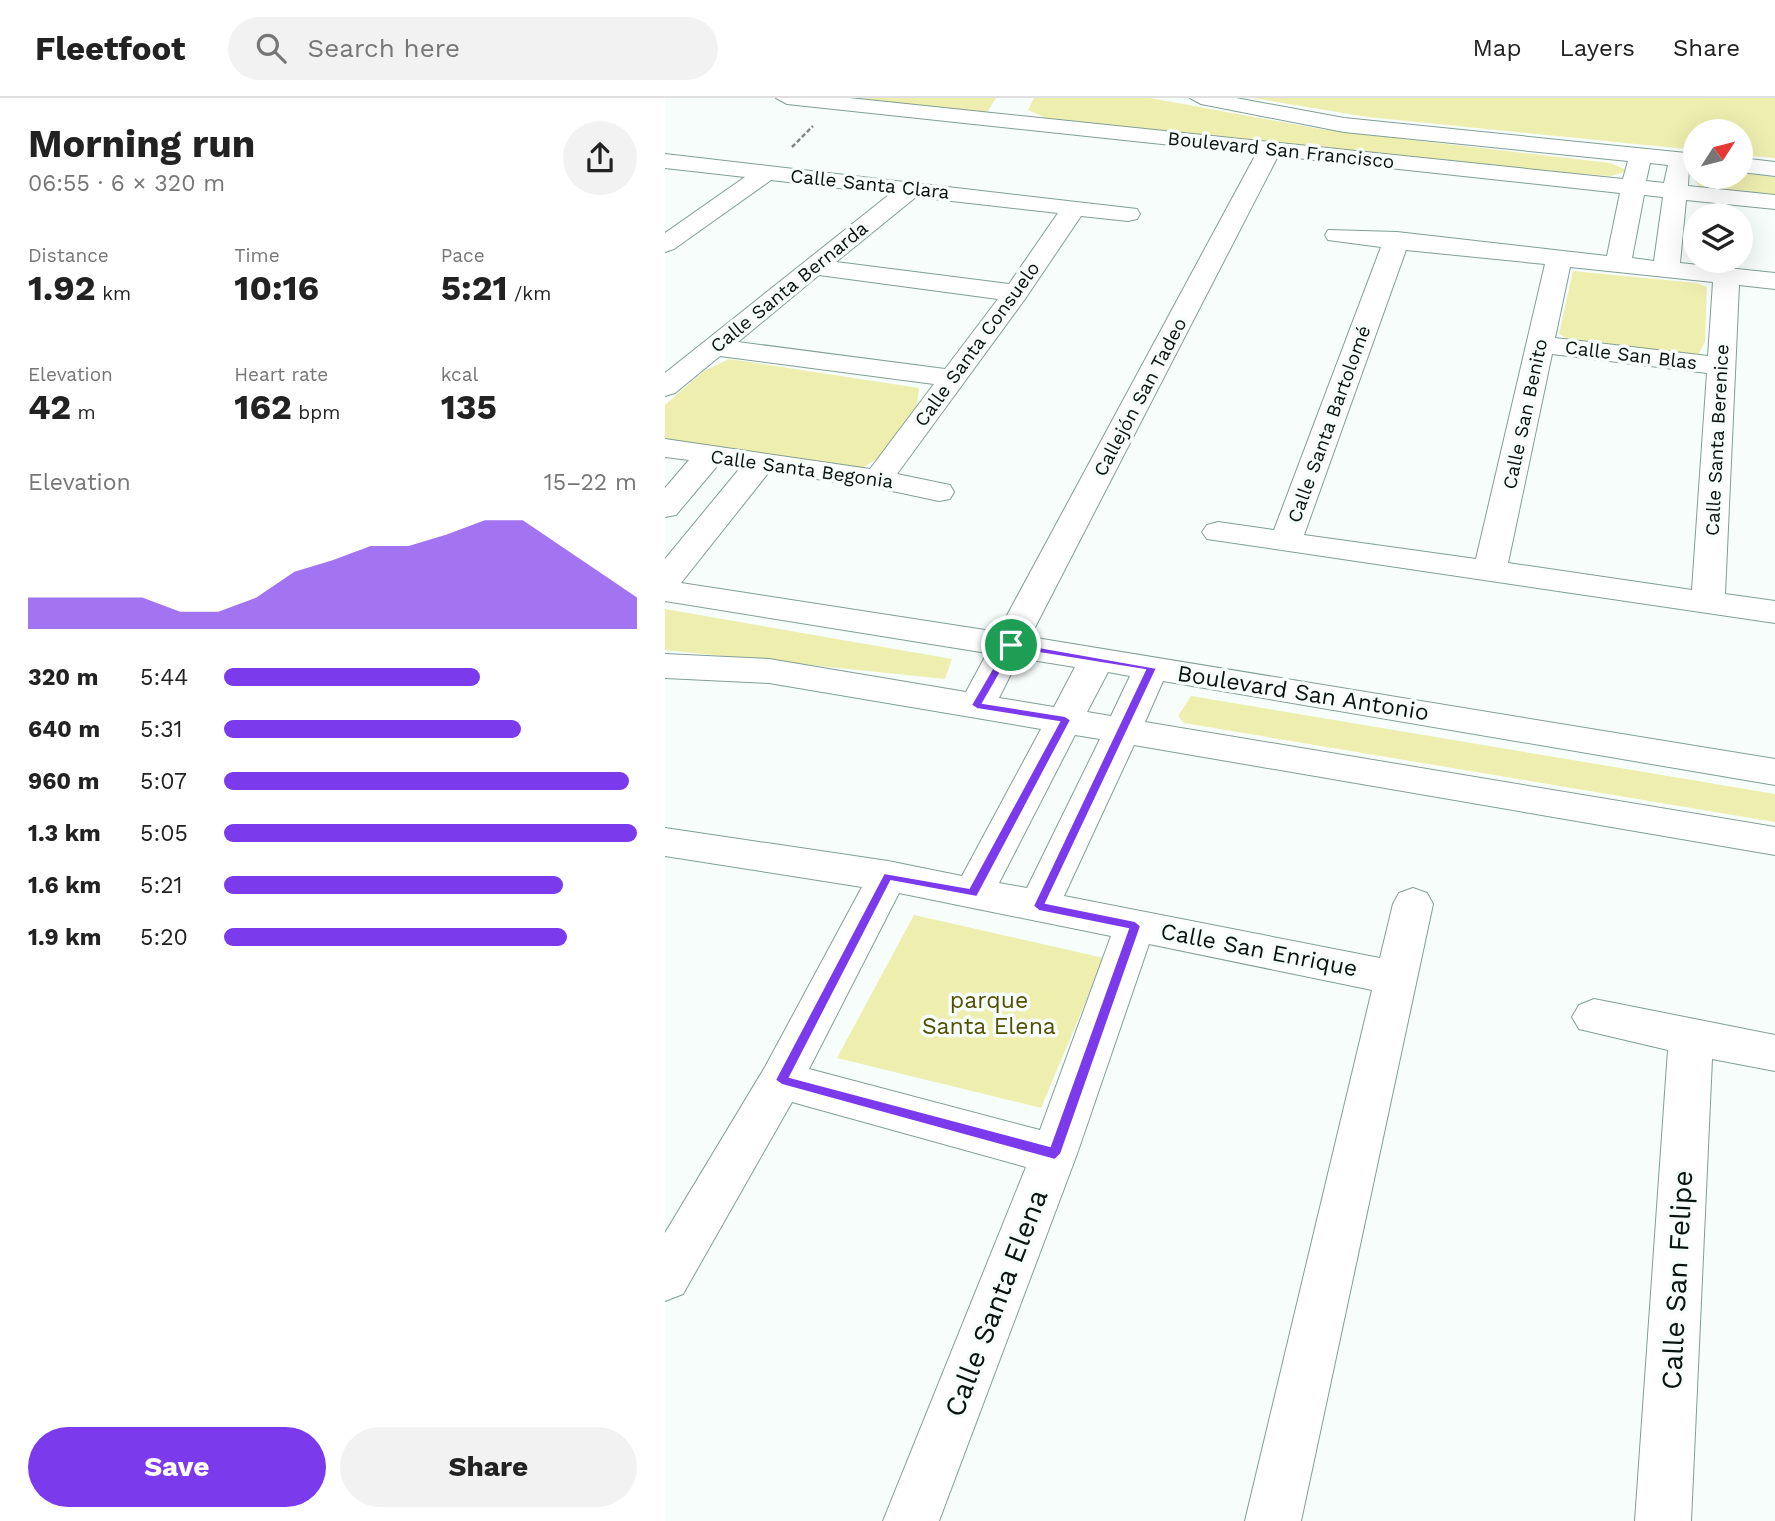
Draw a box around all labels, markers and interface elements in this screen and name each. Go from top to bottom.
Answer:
search box [228,17,718,80]
text: Fleetfoot [35,29,186,68]
icon: search [252,29,290,67]
text: Search here [308,33,460,63]
text: Map [1473,34,1521,62]
text: Layers [1559,34,1635,62]
text: Share [1673,34,1740,62]
north arrow [1683,119,1753,189]
map controls [1683,119,1753,273]
button: share [563,121,637,195]
text: Morning run [28,122,255,166]
street label: Boulevard San Francisco [1167,127,1395,173]
street label: Calle Santa Clara [789,164,951,204]
text: 06:55 · 6 × 320 m [28,170,225,197]
button: layers [1683,203,1753,273]
street label: Calle Santa Bernarda [706,216,872,358]
text: Distance [28,244,109,267]
text: Time [234,244,280,267]
text: Pace [441,244,485,267]
street label: Calle Santa Consuelo [909,257,1045,431]
text: 1.92 [28,267,96,309]
text: 10:16 [234,267,319,309]
text: 5:21 [441,267,508,309]
text: km [96,282,131,305]
text: /km [508,282,551,305]
street label: Callejón San Tadeo [1088,314,1192,480]
street label: Calle Santa Bartolomé [1283,322,1375,526]
street label: Calle San Blas [1564,335,1698,375]
street label: Calle San Benito [1498,337,1552,491]
street label: Calle Santa Berenice [1700,343,1734,537]
text: Elevation [28,363,113,386]
text: Heart rate [234,363,328,386]
text: kcal [441,363,478,386]
text: 42 [28,386,71,428]
text: 162 [234,386,292,428]
text: 135 [441,386,497,428]
text: m [71,401,96,424]
text: bpm [292,401,340,424]
street label: Calle Santa Begonia [709,445,895,493]
text: Elevation [28,469,131,496]
text: 15–22 m [544,469,637,496]
pin [981,615,1041,675]
icon: arrive [992,626,1030,664]
street label: Boulevard San Antonio [1175,660,1431,726]
text: 320 m [28,664,98,691]
text: 5:44 [140,664,188,691]
text: 640 m [28,716,100,743]
text: 5:31 [140,716,183,743]
text: 960 m [28,768,99,795]
text: 5:07 [140,768,187,795]
text: 1.3 km [28,820,101,847]
text: 5:05 [140,820,188,847]
text: 1.6 km [28,872,101,899]
text: 5:21 [140,872,183,899]
street label: Calle San Enrique [1158,918,1360,982]
text: 1.9 km [28,924,101,951]
text: 5:20 [140,924,188,951]
park label: parque Santa Elena [922,987,1056,1040]
street label: Calle San Felipe [1655,1169,1699,1391]
street label: Calle Santa Elena [937,1185,1055,1421]
button: Save [28,1427,326,1507]
button: Share [340,1427,637,1507]

